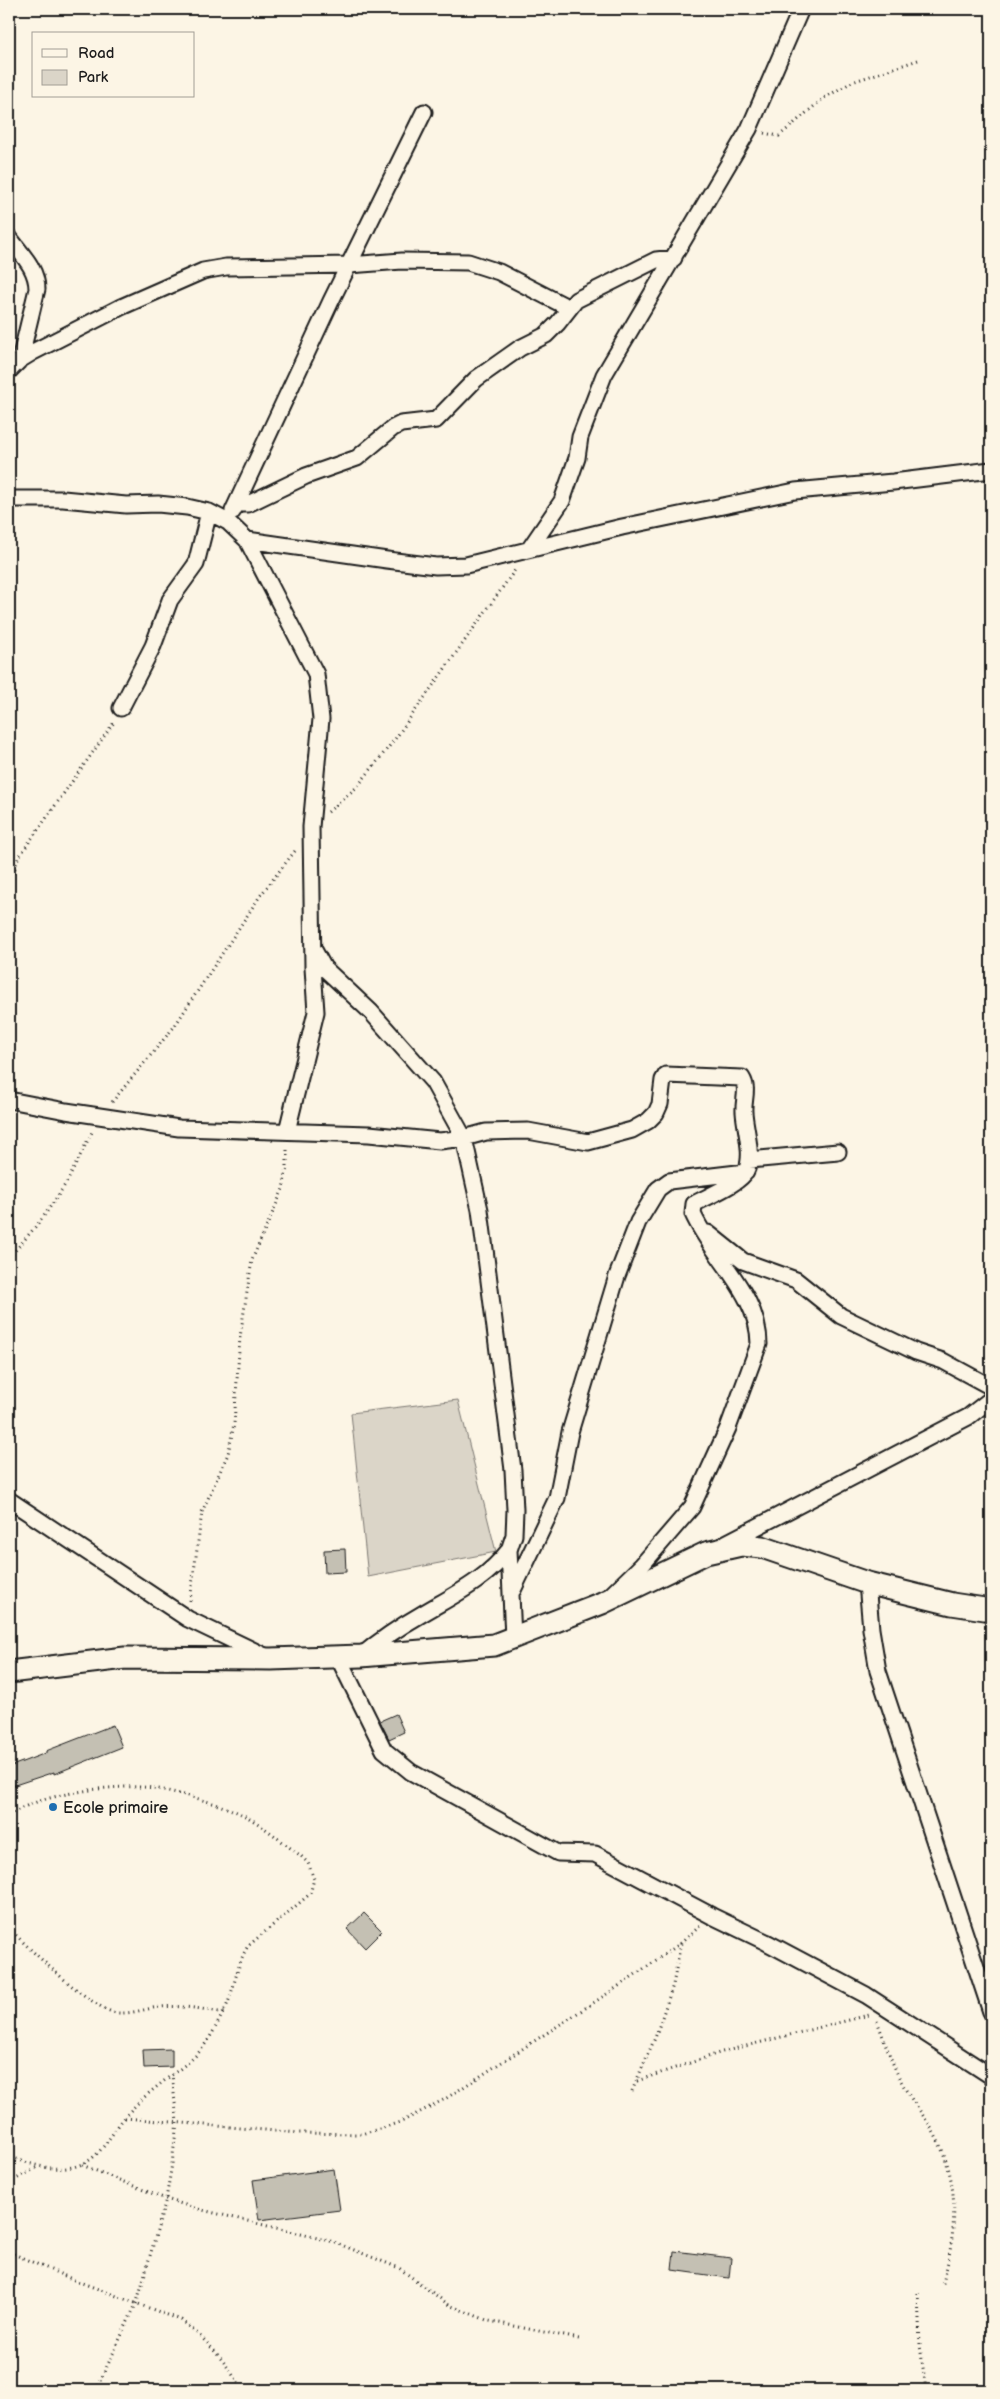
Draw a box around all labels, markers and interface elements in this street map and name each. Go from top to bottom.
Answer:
legend [32,32,195,98]
text: Road [78,44,114,63]
text: Park [78,68,109,87]
place label: Ecole primaire [63,1799,169,1818]
marker: Ecole primaire [47,1801,59,1813]

